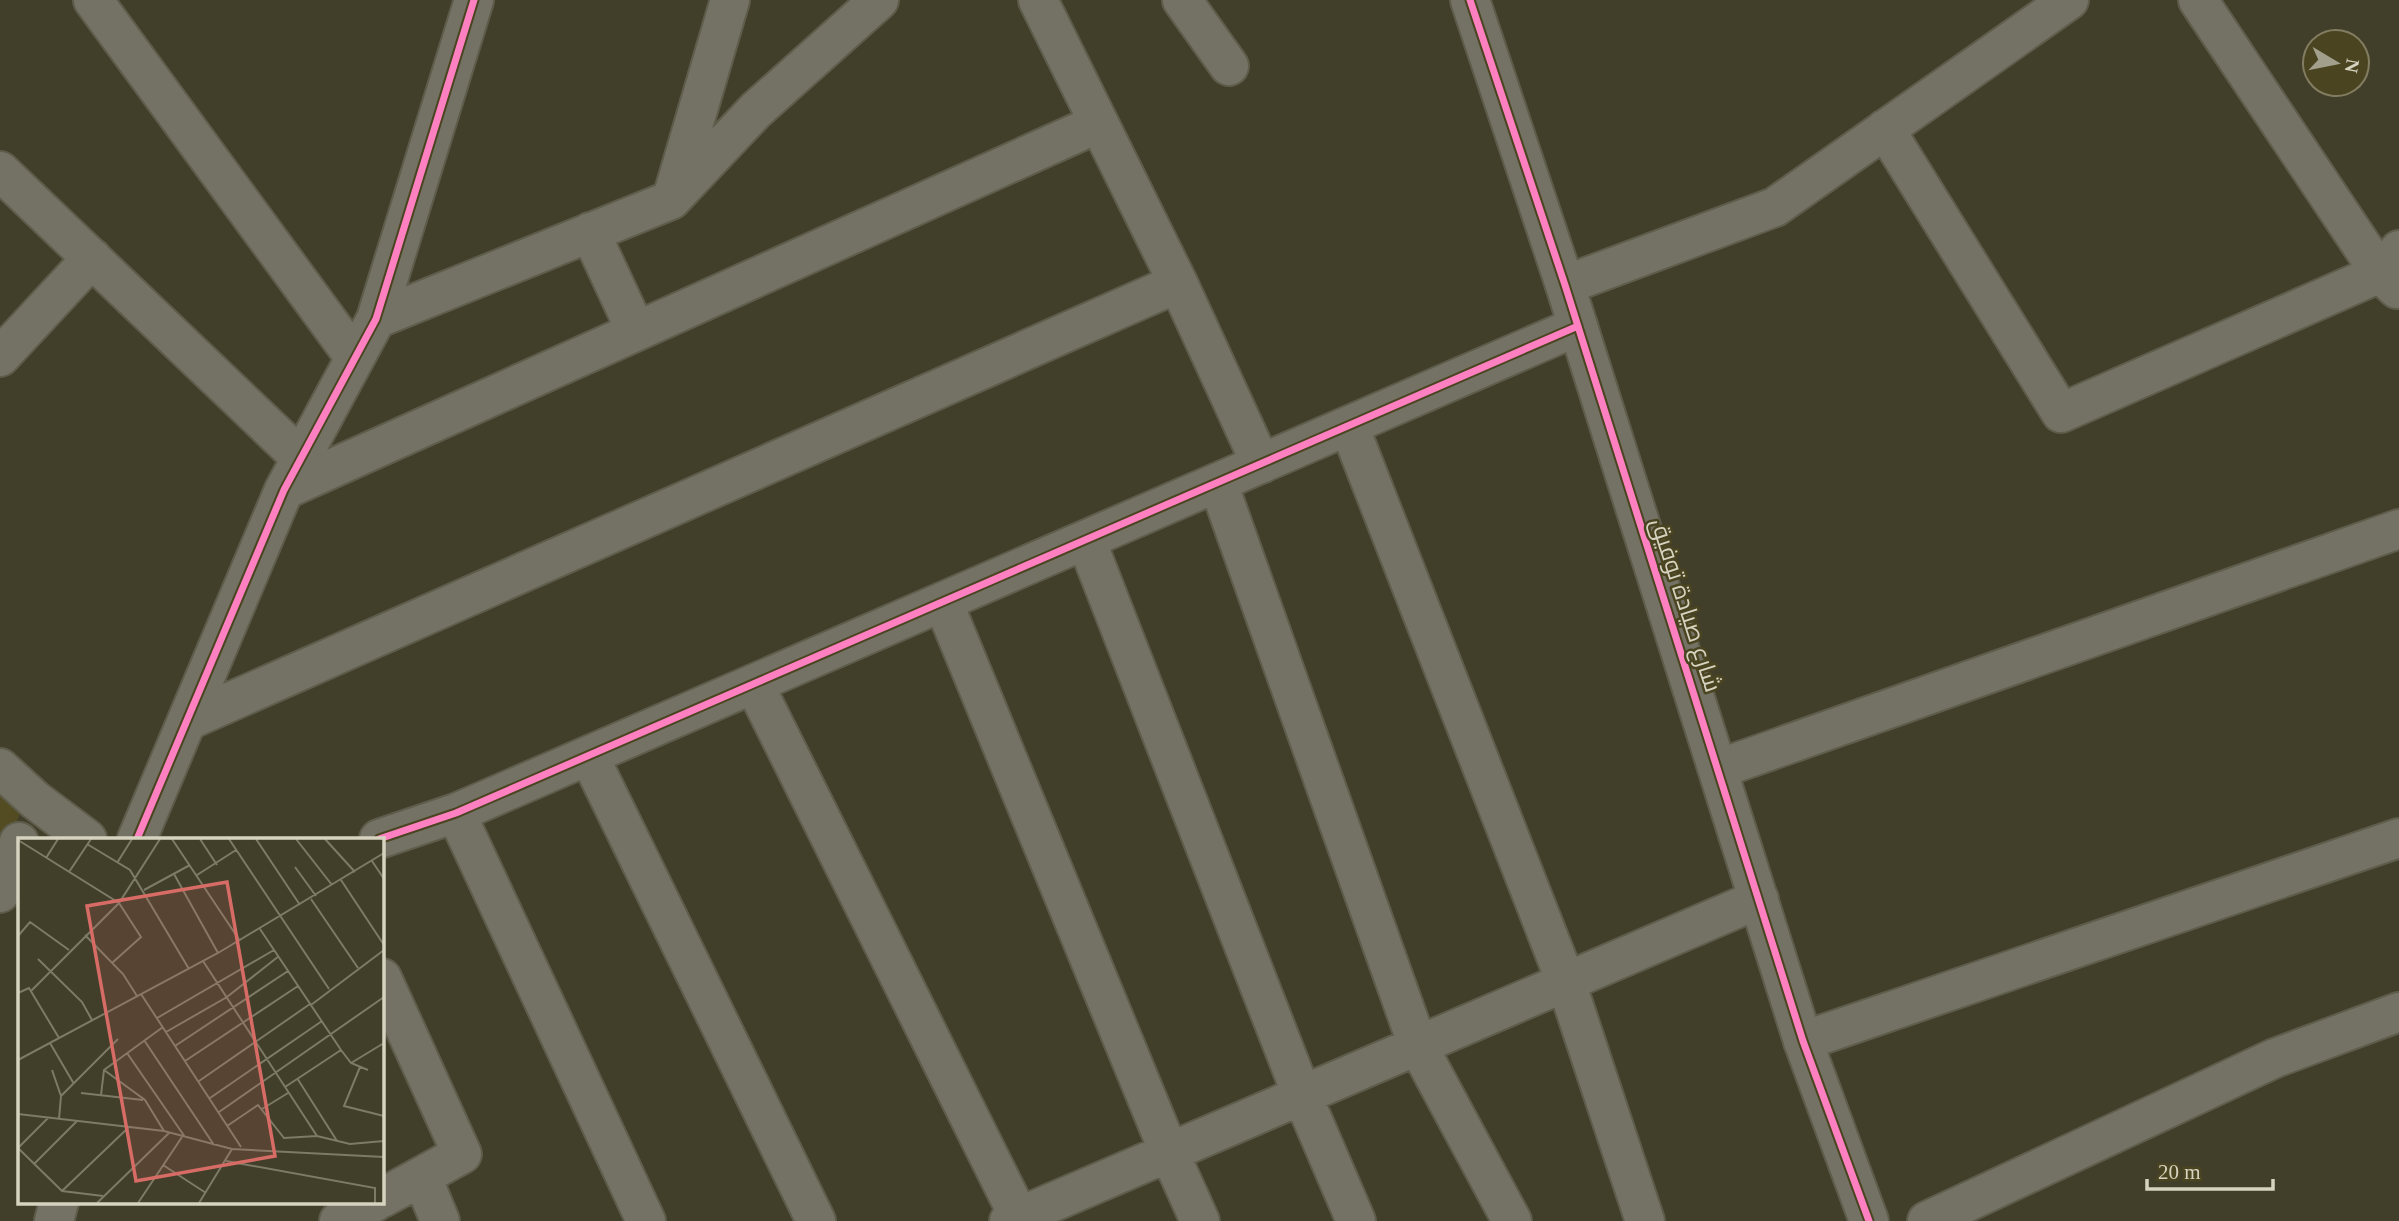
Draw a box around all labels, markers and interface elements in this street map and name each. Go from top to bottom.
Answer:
north arrow [2301,28,2371,98]
text: N [2341,57,2364,75]
street label: شارع صيادة توفيق [1643,515,1726,696]
inset map [18,838,383,1204]
scale bar [2147,1148,2273,1192]
text: 20 m [2158,1160,2201,1184]

